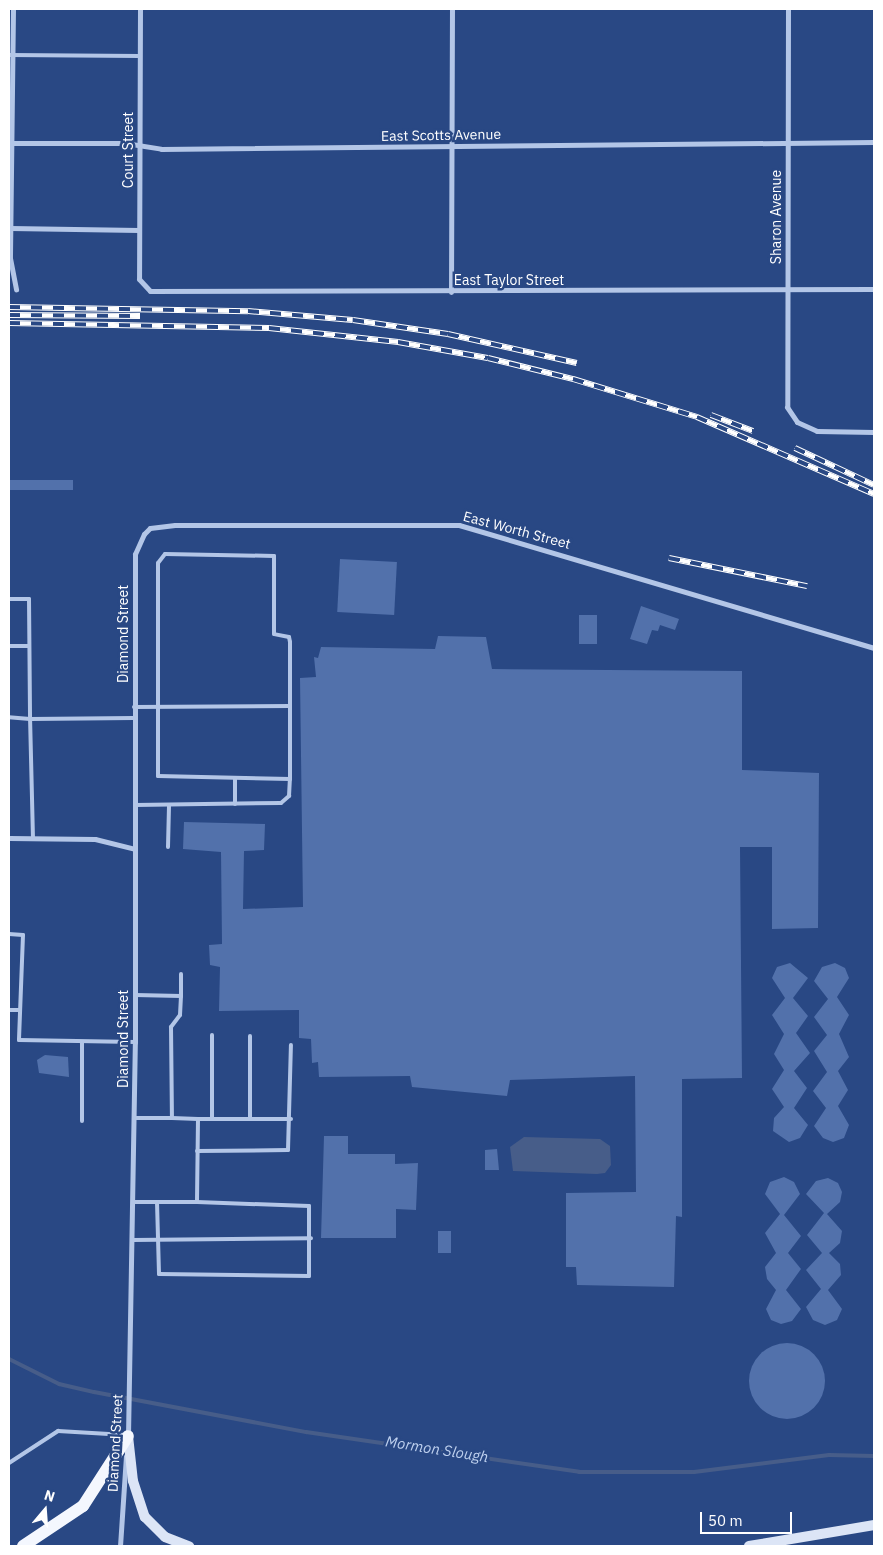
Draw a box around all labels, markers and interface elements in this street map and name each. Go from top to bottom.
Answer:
street label: Court Street [120,112,136,188]
street label: East Scotts Avenue [381,126,501,144]
street label: Sharon Avenue [768,170,784,264]
street label: East Taylor Street [454,272,564,288]
street label: East Worth Street [461,508,573,552]
street label: Diamond Street [115,585,131,683]
street label: Diamond Street [115,990,131,1088]
street label: Diamond Street [104,1394,126,1492]
water label: Mormon Slough [384,1432,490,1466]
north arrow [20,1485,70,1535]
text: N [42,1486,57,1506]
scale bar [703,1502,796,1534]
text: 50 m [708,1511,743,1530]

